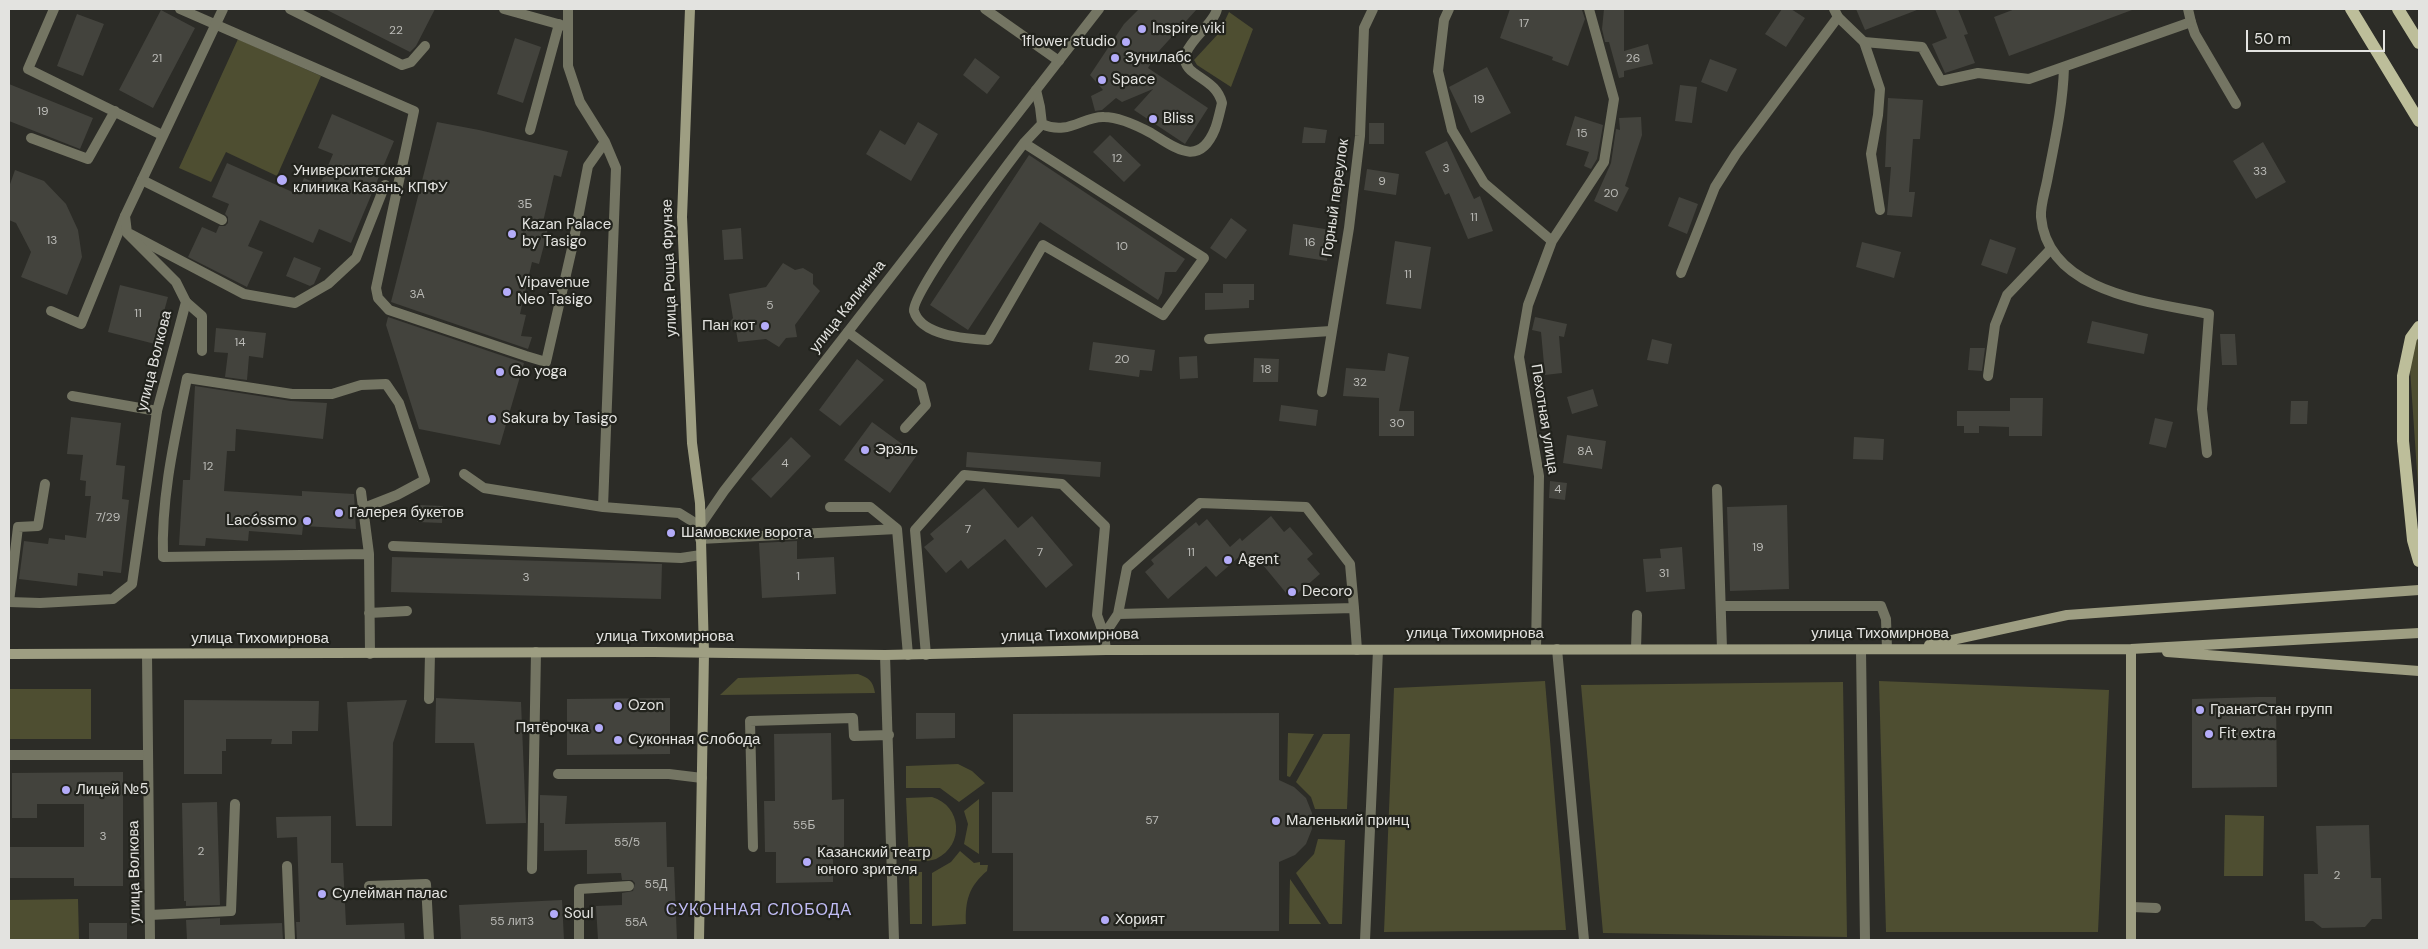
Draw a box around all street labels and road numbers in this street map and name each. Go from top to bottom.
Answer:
street label: Горный переулок [1319,138,1353,258]
street label: улица Роща Фрунзе [659,199,681,337]
street label: улица Калинина [806,257,890,357]
street label: улица Волкова [134,309,176,413]
street label: Пехотная улица [1526,363,1562,475]
street label: улица Тихомирнова [1406,625,1544,643]
street label: улица Тихомирнова [1811,625,1949,643]
street label: улица Тихомирнова [1001,626,1139,646]
street label: улица Тихомирнова [596,628,734,646]
street label: улица Тихомирнова [191,630,329,648]
street label: улица Волкова [125,820,145,924]

